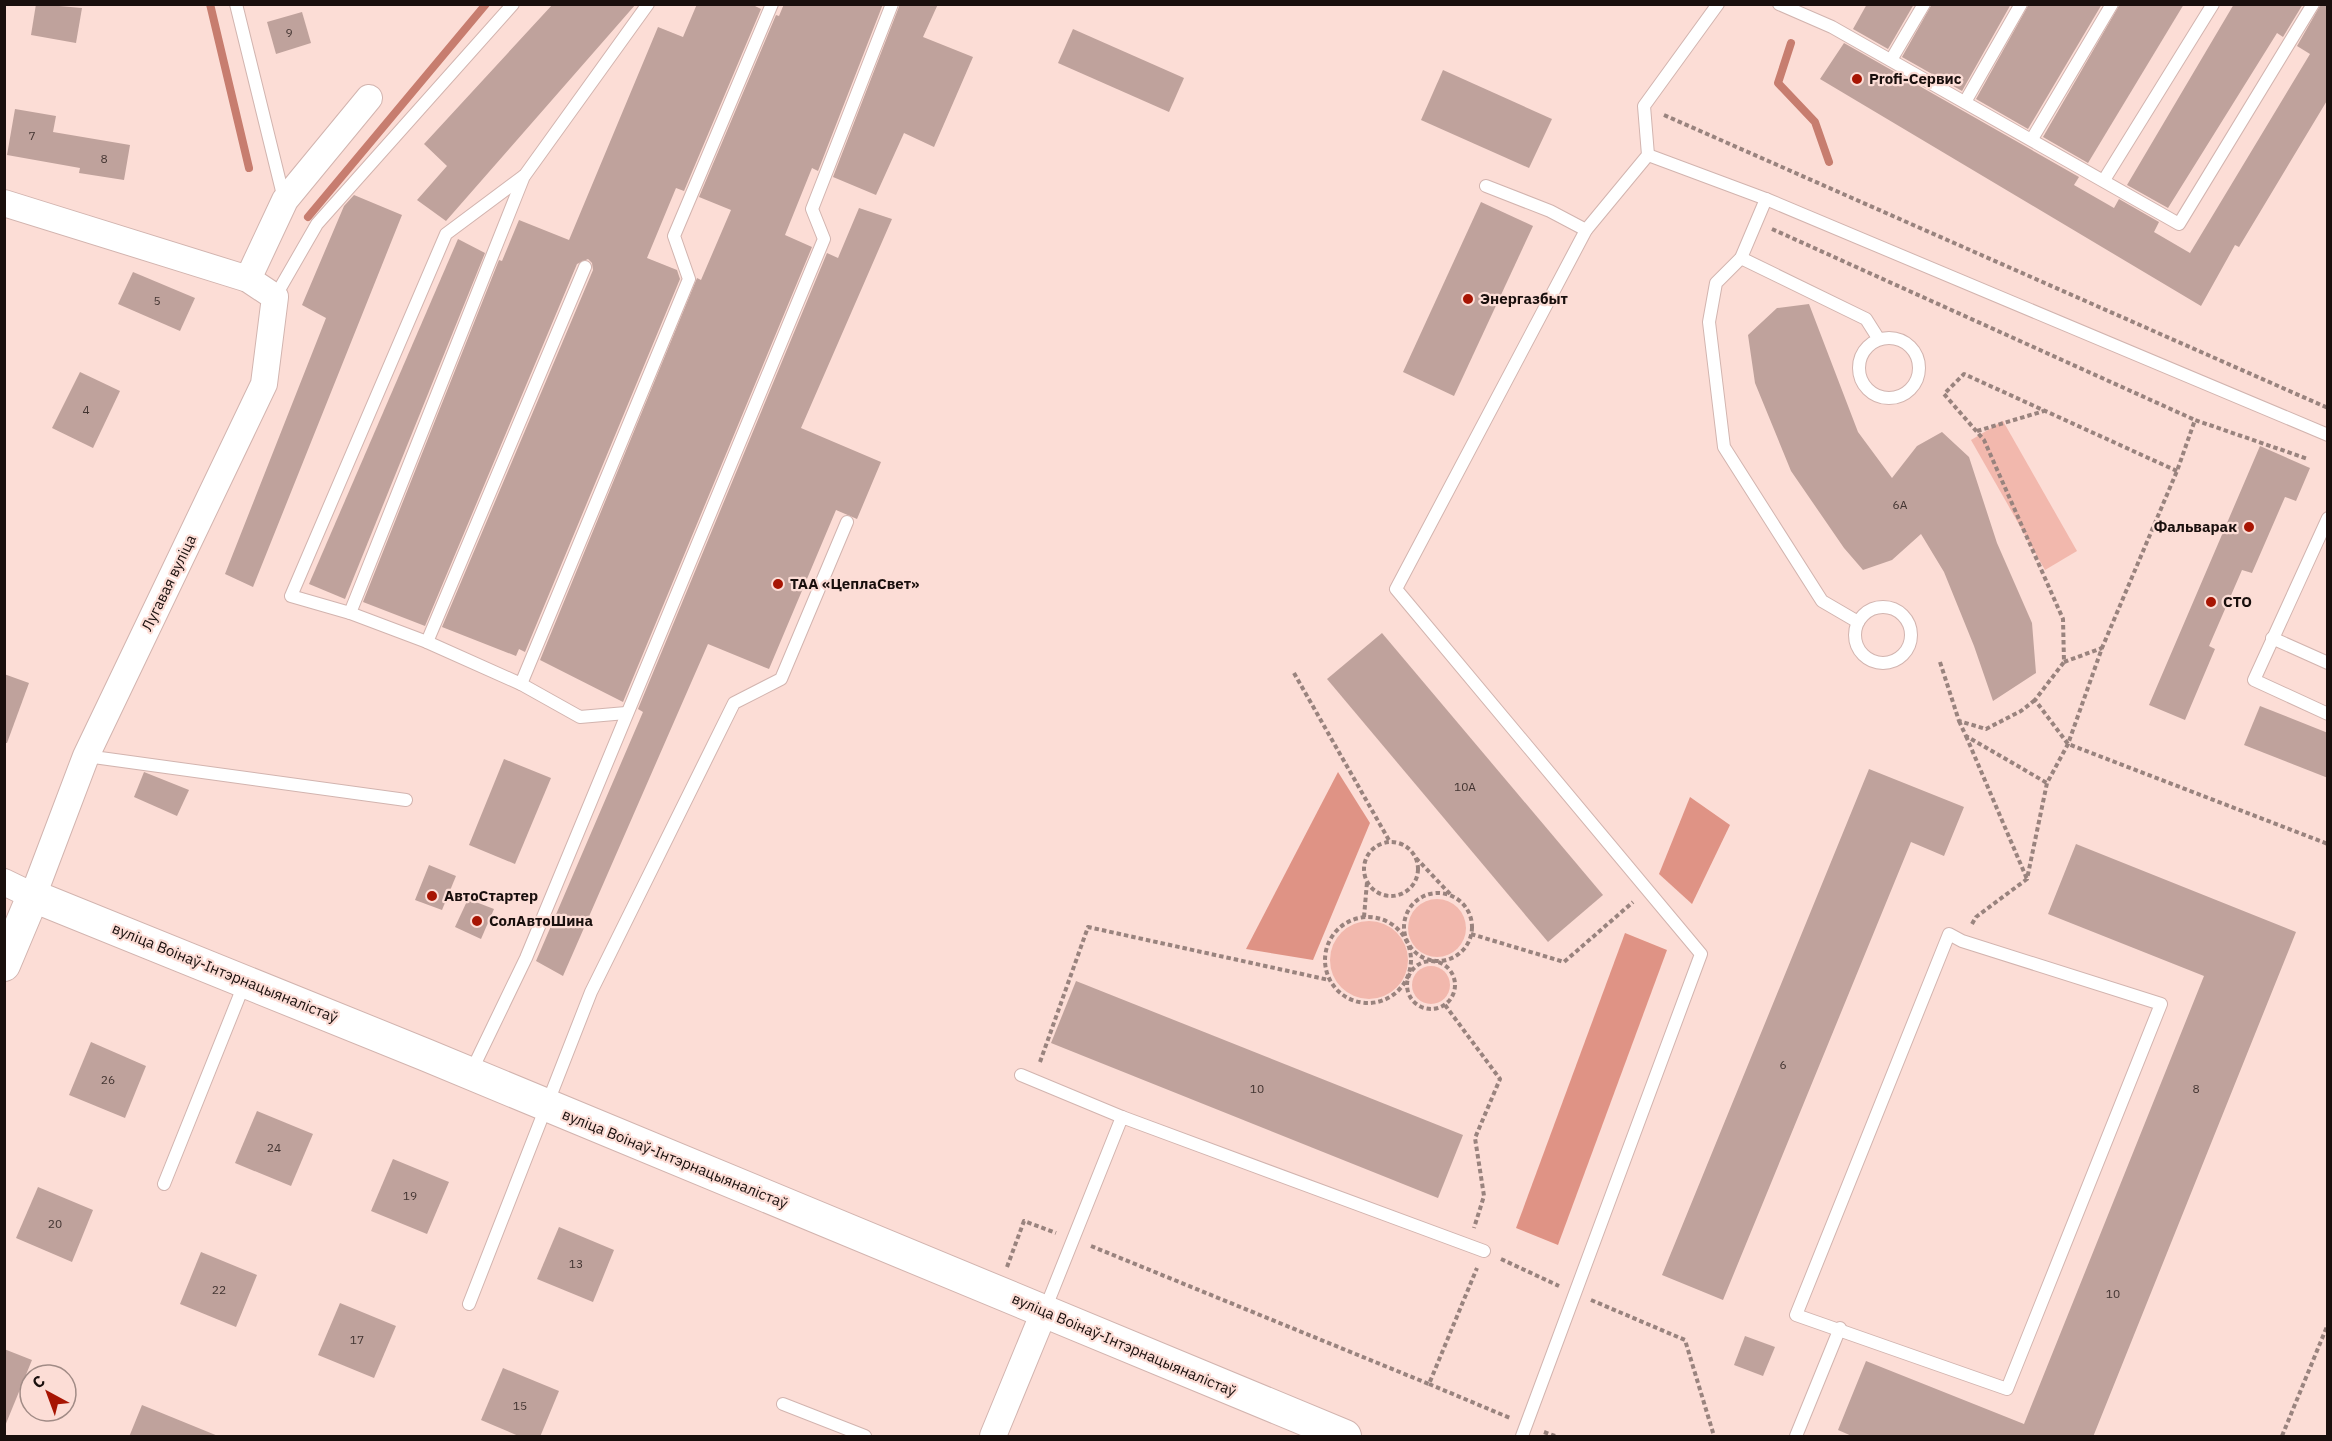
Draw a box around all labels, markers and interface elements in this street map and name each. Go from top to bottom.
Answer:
house number: 9 [285,25,293,40]
place label: Profi-Сервис [1869,69,1962,88]
marker: Profi-Сервис [1850,72,1864,86]
house number: 7 [28,128,36,143]
house number: 8 [100,151,108,166]
place label: Энергазбыт [1480,289,1569,308]
marker: Энергазбыт [1461,292,1475,306]
house number: 5 [153,293,161,308]
house number: 4 [82,402,90,417]
house number: 6А [1893,497,1908,512]
place label: Фальварак [2154,517,2237,536]
marker: Фальварак [2242,520,2256,534]
street label: Лугавая вуліца [137,532,200,634]
place label: ТАА «ЦеплаСвет» [790,574,919,593]
marker: ТАА «ЦеплаСвет» [771,577,785,591]
place label: СТО [2223,592,2252,611]
marker: СТО [2204,595,2218,609]
house number: 10А [1454,779,1476,794]
place label: АвтоСтартер [444,886,538,905]
marker: АвтоСтартер [425,889,439,903]
place label: СолАвтоШина [489,911,594,930]
marker: СолАвтоШина [470,914,484,928]
street label: вуліца Воінаў-Інтэрнацыяналістаў [109,918,341,1027]
house number: 6 [1779,1057,1787,1072]
house number: 26 [101,1072,115,1087]
house number: 10 [1250,1081,1264,1096]
house number: 8 [2192,1081,2200,1096]
street label: вуліца Воінаў-Інтэрнацыяналістаў [559,1104,791,1213]
house number: 24 [267,1140,281,1155]
house number: 19 [403,1188,417,1203]
house number: 20 [48,1216,62,1231]
house number: 13 [569,1256,583,1271]
house number: 22 [212,1282,226,1297]
house number: 10 [2106,1286,2120,1301]
street label: вуліца Воінаў-Інтэрнацыяналістаў [1009,1289,1240,1401]
house number: 17 [350,1332,364,1347]
north arrow [18,1363,78,1423]
text: С [28,1371,49,1393]
house number: 15 [513,1398,527,1413]

